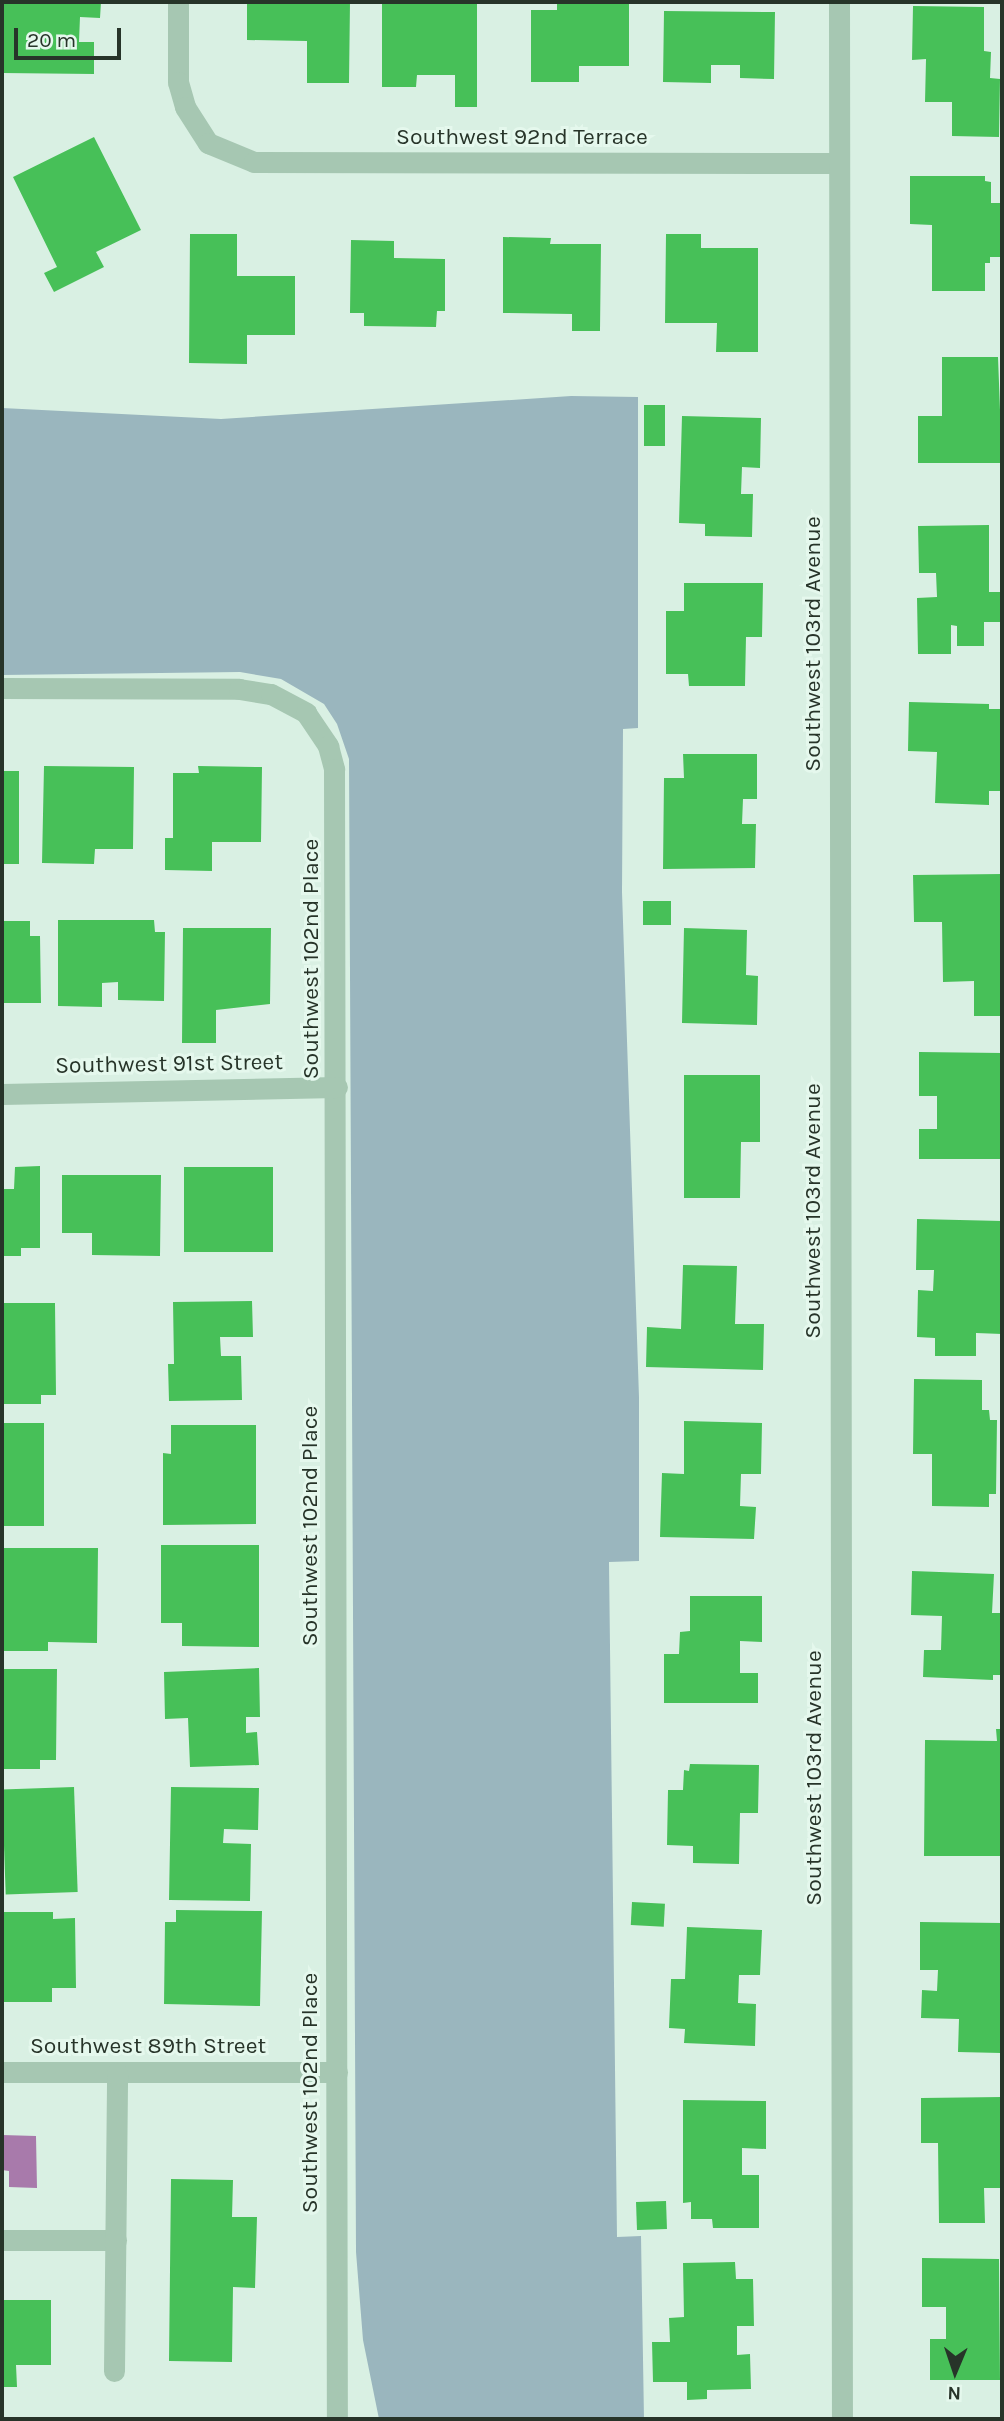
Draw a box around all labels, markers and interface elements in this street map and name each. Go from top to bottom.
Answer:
scale bar [18,14,124,58]
text: 20 m [27,28,76,52]
street label: Southwest 92nd Terrace [396,123,648,151]
street label: Southwest 103rd Avenue [799,516,827,772]
street label: Southwest 102nd Place [297,839,325,1079]
street label: Southwest 91st Street [55,1048,283,1080]
street label: Southwest 103rd Avenue [799,1083,827,1339]
street label: Southwest 102nd Place [296,1406,324,1646]
street label: Southwest 103rd Avenue [800,1650,828,1906]
street label: Southwest 102nd Place [296,1973,324,2213]
street label: Southwest 89th Street [30,2032,266,2060]
north arrow [920,2337,990,2407]
text: N [947,2382,961,2404]

